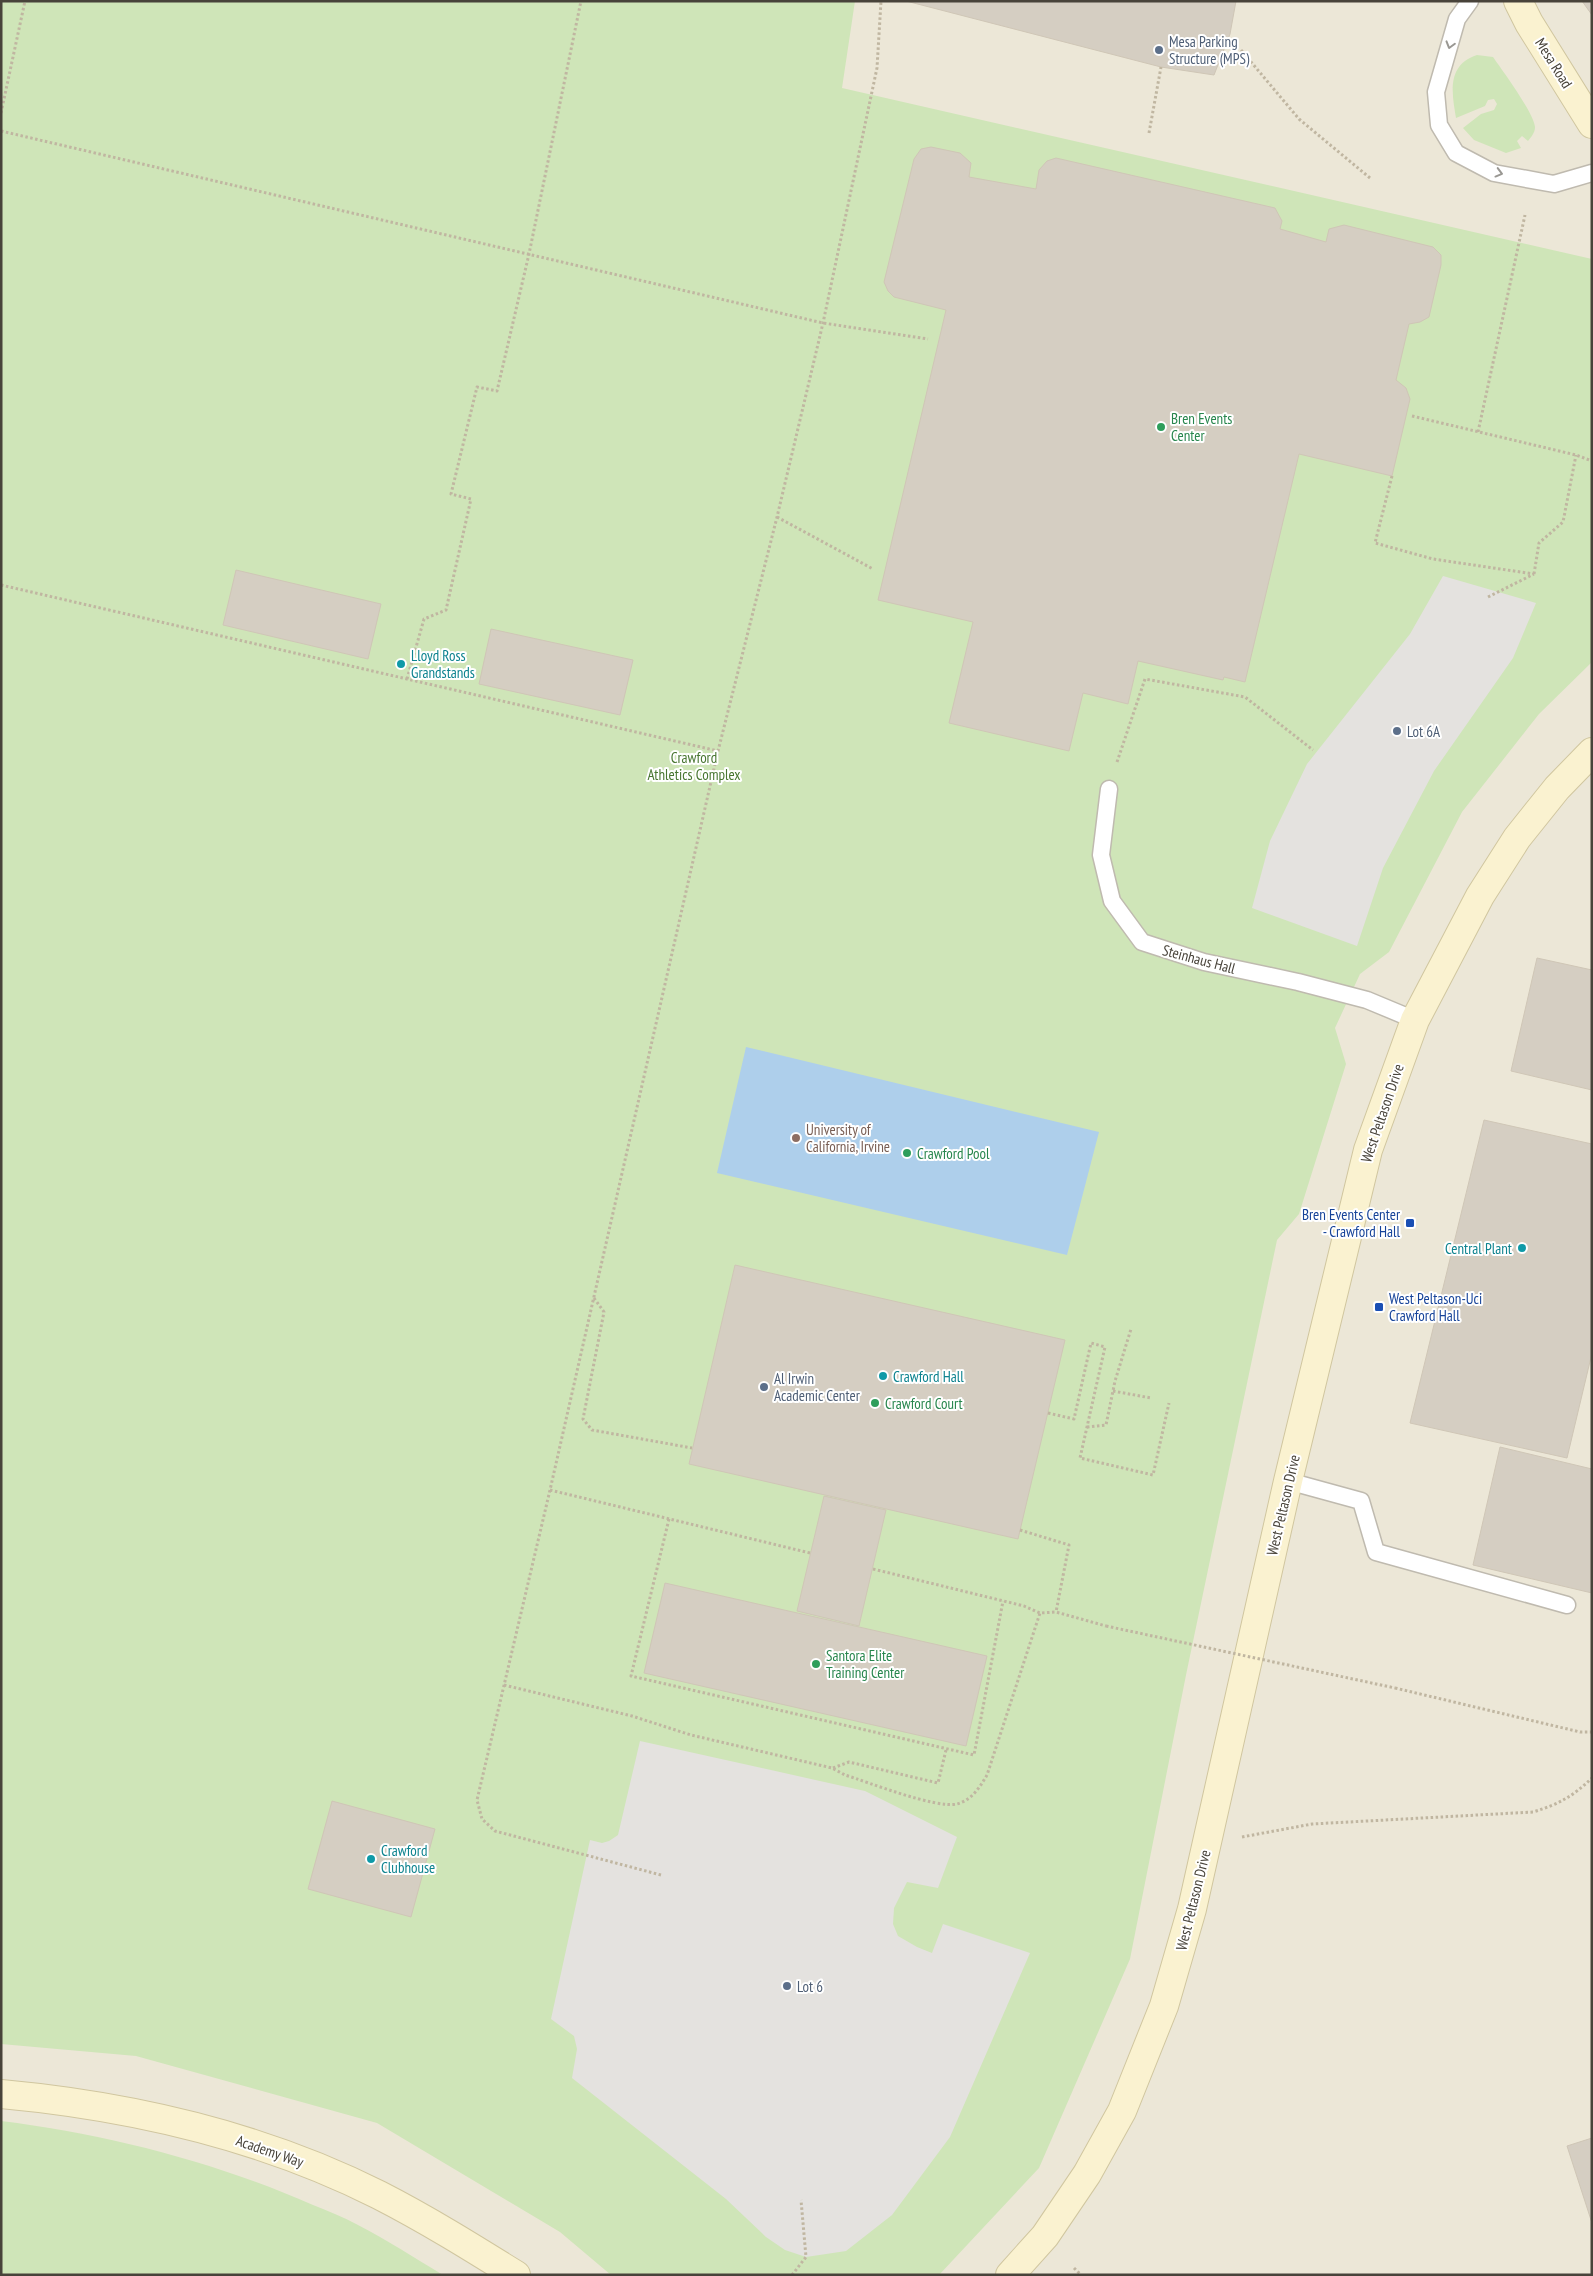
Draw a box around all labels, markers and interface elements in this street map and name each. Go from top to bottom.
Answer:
place label: Mesa Parking Structure (MPS) [1169,32,1250,68]
street label: Mesa Road [1531,34,1577,92]
one-way arrow [1445,40,1455,48]
marker: Mesa Parking Structure (MPS) [1153,44,1165,56]
one-way arrow [1494,168,1502,178]
place label: Bren Events Center [1171,409,1232,445]
marker: Bren Events Center [1155,421,1167,433]
place label: Lloyd Ross Grandstands [411,646,475,682]
marker: Lloyd Ross Grandstands [395,658,407,670]
place label: Lot 6A [1407,722,1441,741]
marker: Lot 6A [1391,725,1403,737]
park label: Crawford Athletics Complex [647,748,741,784]
street label: Steinhaus Hall [1160,940,1238,978]
street label: West Peltason Drive [1356,1061,1408,1165]
place label: University of California, Irvine [806,1120,890,1156]
marker: University of California, Irvine [790,1132,802,1144]
place label: Crawford Pool [917,1144,990,1163]
marker: Crawford Pool [901,1147,913,1159]
place label: Bren Events Center - Crawford Hall [1302,1205,1401,1241]
marker: Bren Events Center - Crawford Hall [1404,1217,1416,1229]
place label: Central Plant [1445,1239,1512,1258]
marker: Central Plant [1516,1242,1528,1254]
place label: West Peltason-Uci Crawford Hall [1389,1289,1482,1325]
marker: West Peltason-Uci Crawford Hall [1373,1301,1385,1313]
place label: Crawford Hall [893,1367,964,1386]
place label: Al Irwin Academic Center [774,1369,861,1405]
marker: Crawford Hall [877,1370,889,1382]
marker: Al Irwin Academic Center [758,1381,770,1393]
place label: Crawford Court [885,1394,963,1413]
marker: Crawford Court [869,1397,881,1409]
street label: West Peltason Drive [1262,1453,1304,1557]
place label: Santora Elite Training Center [826,1646,905,1682]
marker: Santora Elite Training Center [810,1658,822,1670]
place label: Crawford Clubhouse [381,1841,435,1877]
street label: West Peltason Drive [1171,1848,1215,1952]
marker: Crawford Clubhouse [365,1853,377,1865]
place label: Lot 6 [797,1977,823,1996]
marker: Lot 6 [781,1980,793,1992]
street label: Academy Way [234,2131,307,2172]

